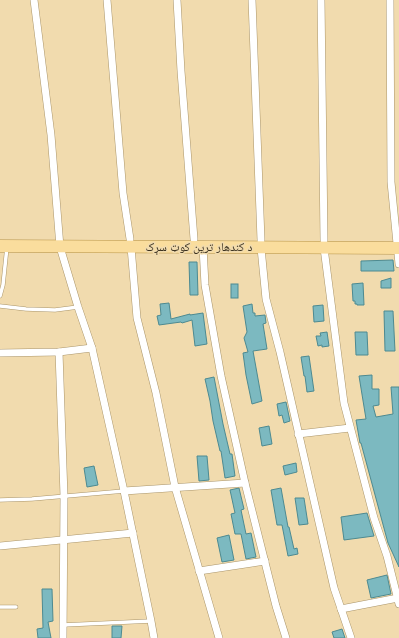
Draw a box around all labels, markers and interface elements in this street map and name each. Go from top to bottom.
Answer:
street label: د کندهار ترين کوټ سړک [146,238,252,255]

